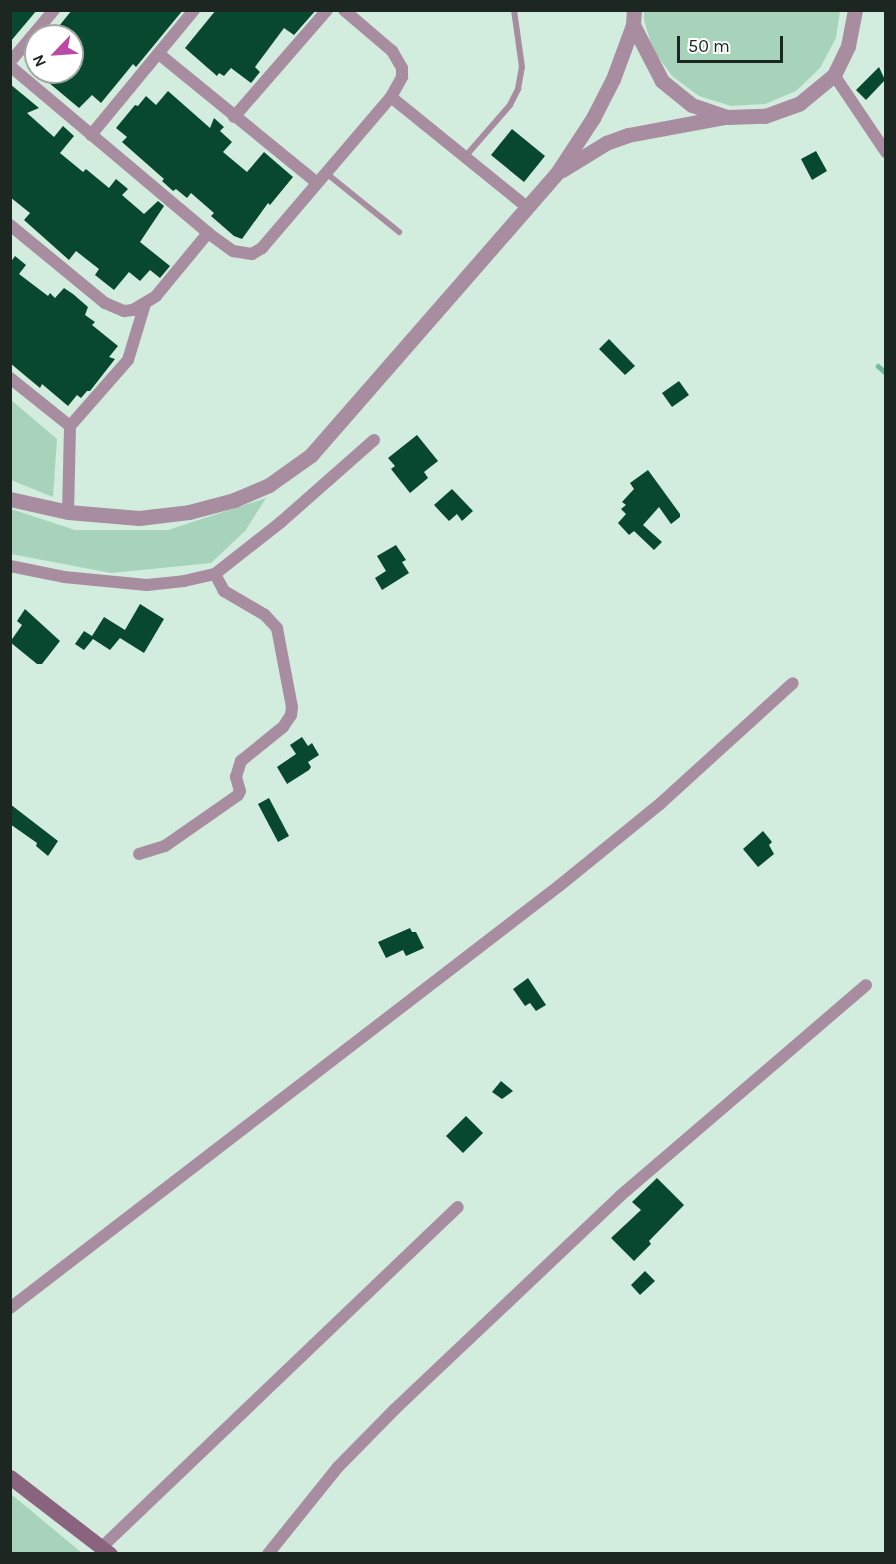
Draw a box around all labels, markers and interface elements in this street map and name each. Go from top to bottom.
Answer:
north arrow [24,24,84,84]
scale bar [680,24,786,62]
text: 50 m [688,35,730,57]
text: N [28,52,50,70]

